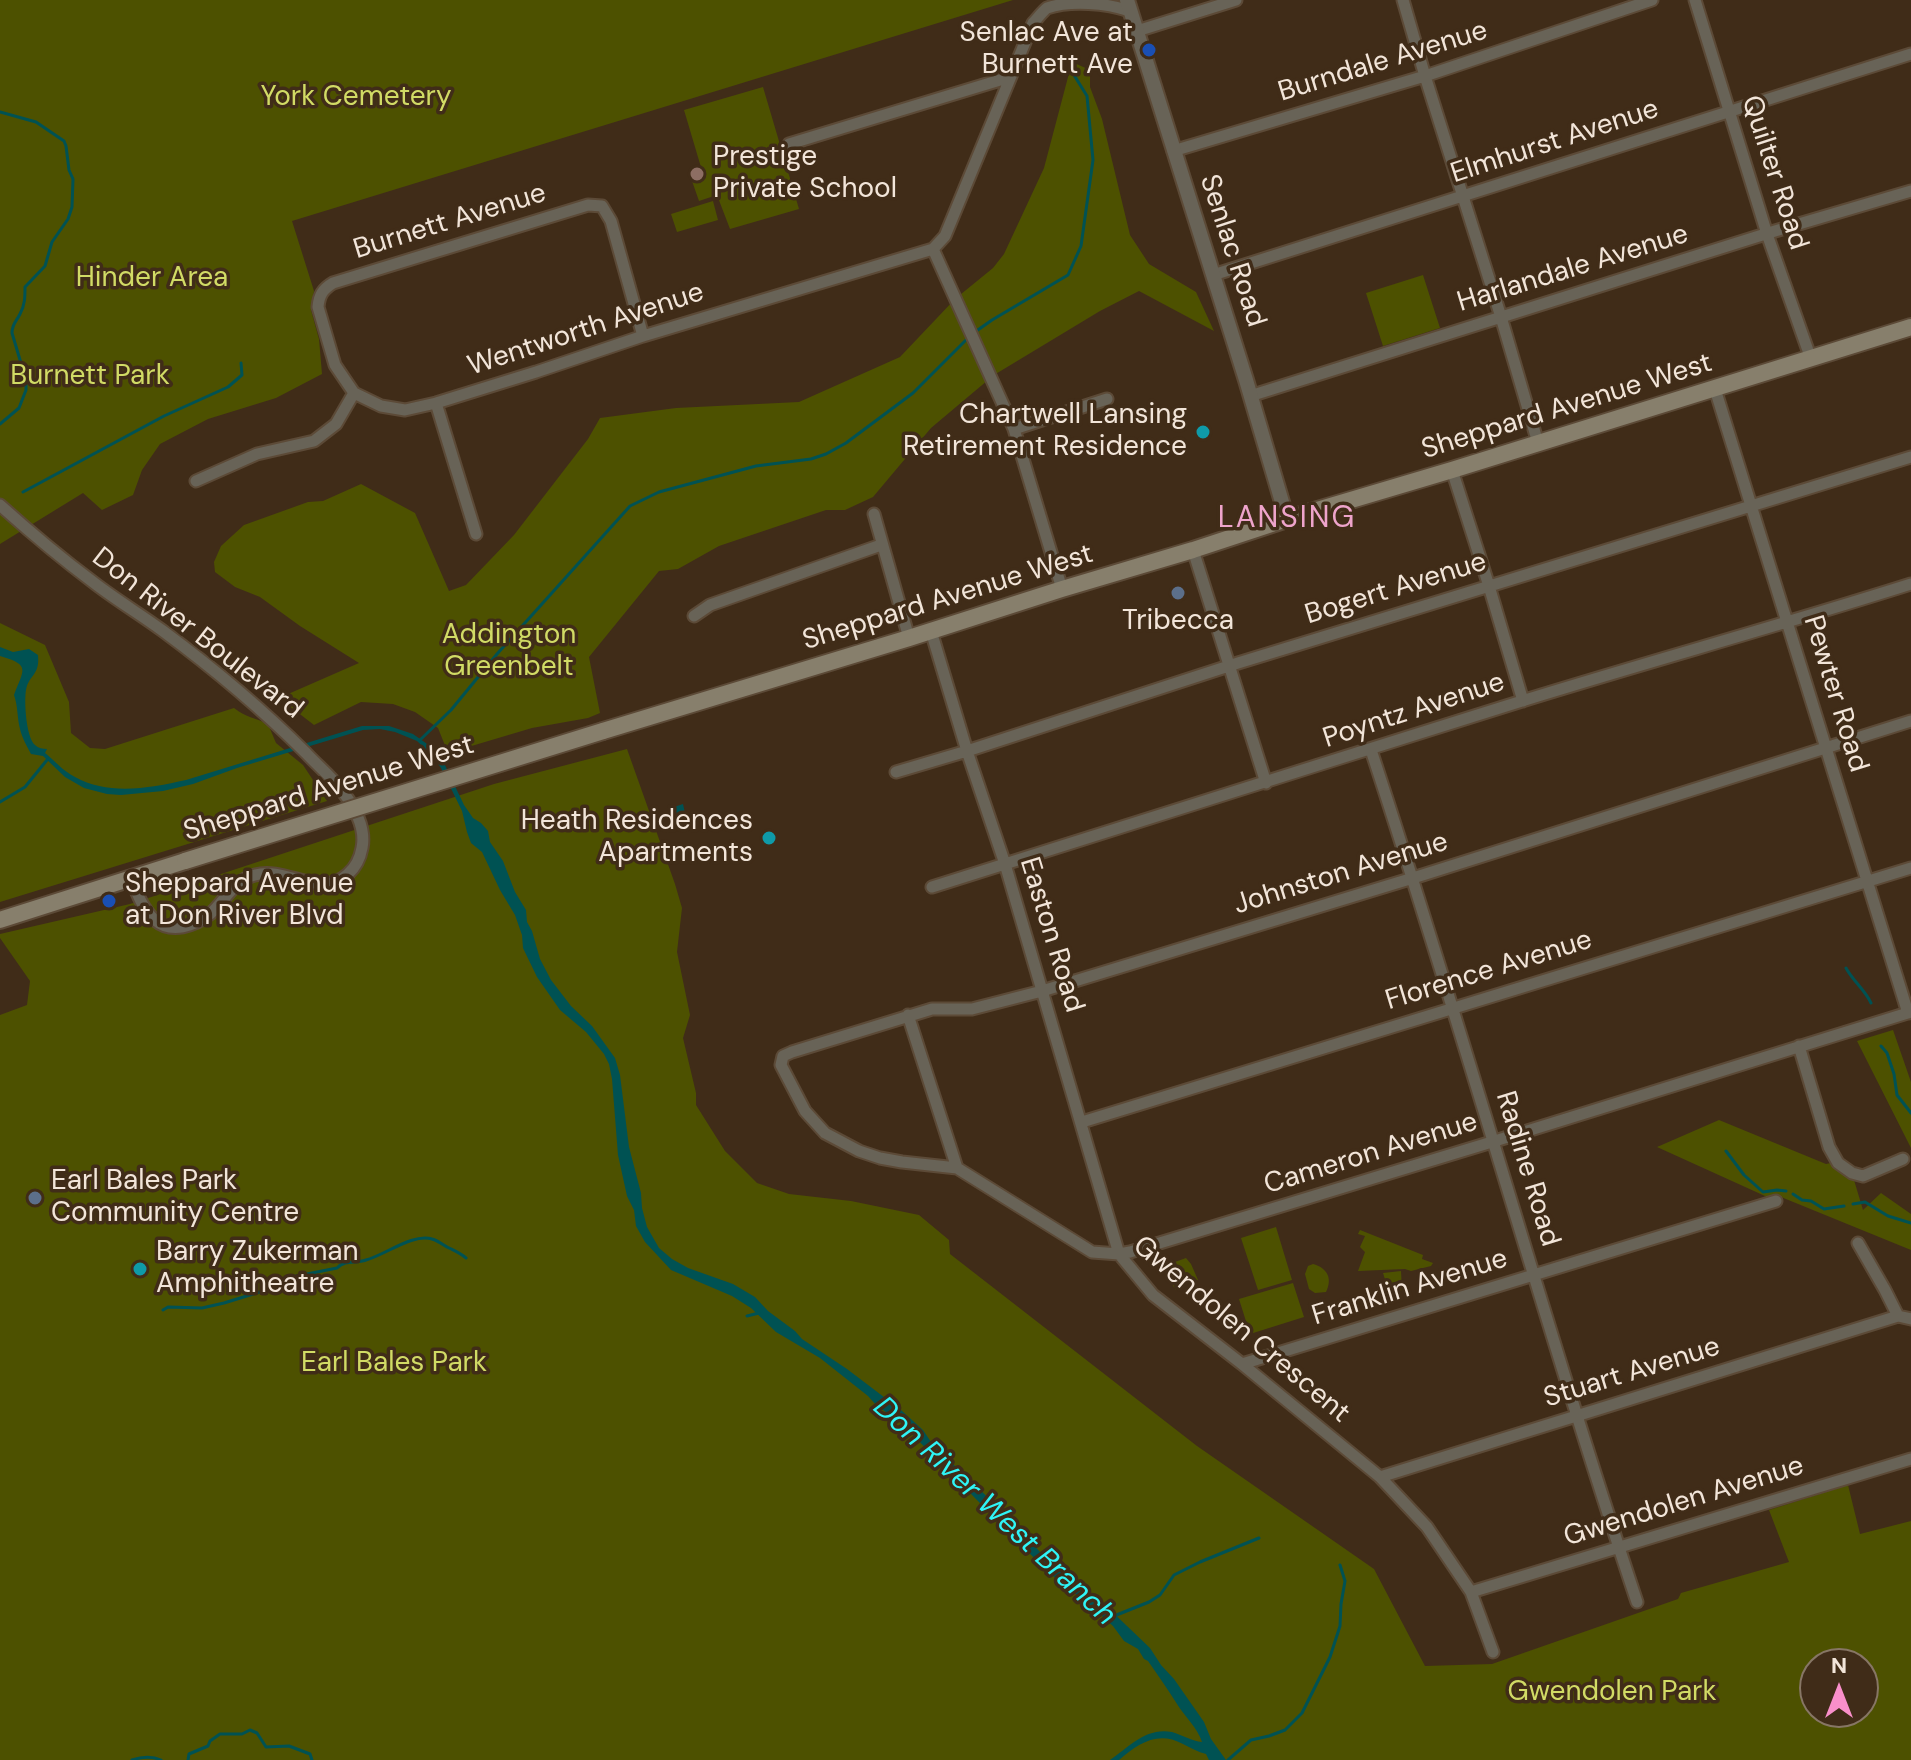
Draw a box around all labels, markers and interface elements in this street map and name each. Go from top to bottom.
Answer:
street label: Burndale Avenue [1274,14,1492,110]
place label: Senlac Ave at Burnett Ave [959,17,1133,83]
marker: Senlac Ave at Burnett Ave [1140,41,1158,59]
park label: York Cemetery [260,81,452,115]
street label: Quilter Road [1733,92,1815,254]
street label: Elmhurst Avenue [1447,93,1663,191]
place label: Prestige Private School [713,141,897,207]
marker: Prestige Private School [688,165,706,183]
street label: Senlac Road [1192,171,1272,331]
street label: Burnett Avenue [350,177,550,267]
street label: Harlandale Avenue [1453,218,1693,320]
park label: Hinder Area [76,262,228,296]
street label: Wentworth Avenue [464,276,708,384]
street label: Sheppard Avenue West [1418,347,1716,467]
park label: Burnett Park [10,360,170,394]
place label: Chartwell Lansing Retirement Residence [903,399,1187,465]
marker: Chartwell Lansing Retirement Residence [1194,423,1212,441]
district label: LANSING [1218,501,1356,537]
street label: Sheppard Avenue West [799,538,1097,658]
street label: Don River Boulevard [85,541,309,727]
street label: Bogert Avenue [1301,545,1491,633]
marker: Tribecca [1169,584,1187,602]
place label: Tribecca [1122,605,1234,639]
street label: Pewter Road [1795,612,1875,776]
park label: Addington Greenbelt [442,619,576,685]
street label: Poyntz Avenue [1319,666,1509,756]
street label: Sheppard Avenue West [180,729,478,849]
place label: Heath Residences Apartments [521,805,753,871]
street label: Johnston Avenue [1230,825,1452,923]
marker: Heath Residences Apartments [760,829,778,847]
street label: Easton Road [1011,853,1091,1017]
place label: Sheppard Avenue at Don River Blvd [125,868,354,934]
marker: Sheppard Avenue at Don River Blvd [100,892,118,910]
street label: Florence Avenue [1382,924,1596,1018]
street label: Radine Road [1487,1087,1567,1251]
street label: Cameron Avenue [1260,1106,1482,1202]
place label: Earl Bales Park Community Centre [51,1165,299,1231]
marker: Earl Bales Park Community Centre [26,1189,44,1207]
street label: Gwendolen Crescent [1126,1229,1356,1431]
place label: Barry Zukerman Amphitheatre [156,1236,359,1302]
street label: Franklin Avenue [1308,1242,1512,1334]
marker: Barry Zukerman Amphitheatre [131,1260,149,1278]
street label: Stuart Avenue [1540,1330,1724,1416]
park label: Earl Bales Park [301,1347,487,1381]
water label: Don River West Branch [865,1390,1123,1634]
street label: Gwendolen Avenue [1560,1450,1808,1554]
north arrow [1799,1648,1879,1728]
text: N [1831,1651,1847,1680]
park label: Gwendolen Park [1507,1676,1717,1710]

